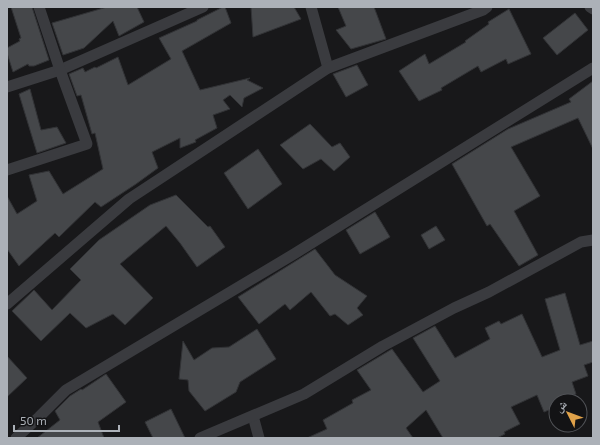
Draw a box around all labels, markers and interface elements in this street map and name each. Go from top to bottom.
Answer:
north arrow [548,393,588,433]
text: ش [551,397,571,416]
scale bar [14,407,119,433]
text: 50 m [20,413,47,427]

